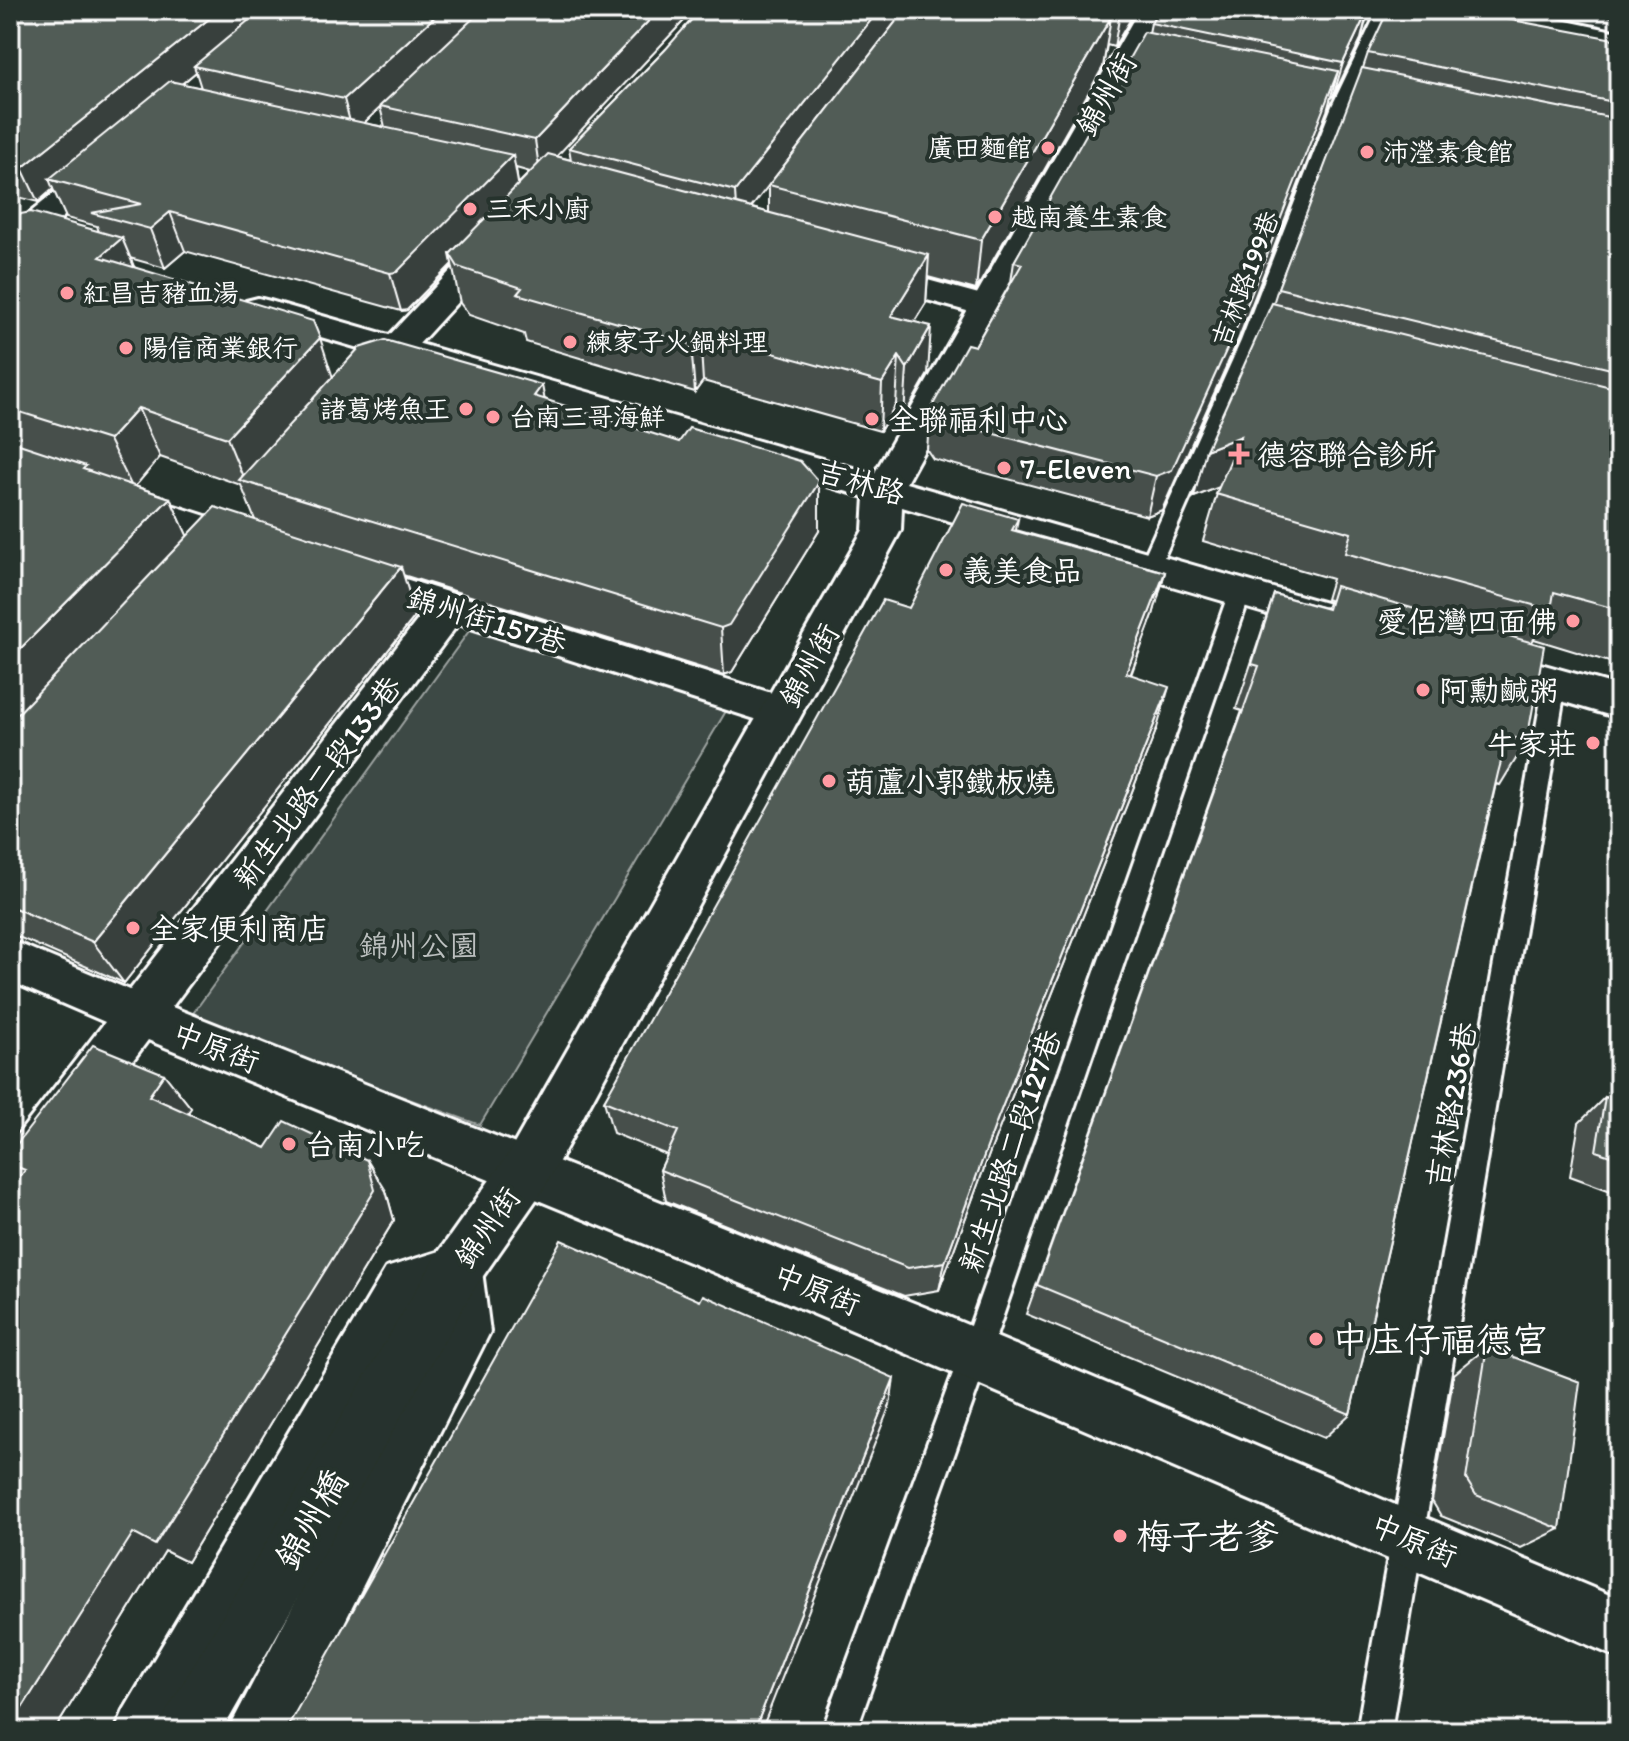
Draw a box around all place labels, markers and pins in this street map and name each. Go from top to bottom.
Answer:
place label: 廣田麵館 [928,132,1032,164]
place label: 沛瀅素食館 [1383,136,1513,168]
marker: 廣田麵館 [1039,139,1057,157]
marker: 沛瀅素食館 [1358,143,1376,161]
place label: 三禾小廚 [486,193,590,225]
marker: 三禾小廚 [461,200,479,218]
place label: 越南養生素食 [1011,201,1167,233]
marker: 越南養生素食 [986,208,1004,226]
place label: 紅昌吉豬血湯 [83,277,239,309]
marker: 紅昌吉豬血湯 [58,284,76,302]
place label: 練家子火鍋料理 [586,326,768,358]
place label: 陽信商業銀行 [142,332,298,364]
marker: 練家子火鍋料理 [561,333,579,351]
marker: 陽信商業銀行 [117,339,135,357]
place label: 諸葛烤魚王 [320,393,450,425]
marker: 諸葛烤魚王 [457,400,475,418]
place label: 台南三哥海鮮 [509,401,665,433]
place label: 全聯福利中心 [888,401,1068,438]
marker: 台南三哥海鮮 [484,408,502,426]
marker: 全聯福利中心 [863,410,881,428]
place label: 德容聯合診所 [1257,436,1437,473]
marker: 德容聯合診所 [1228,443,1250,465]
place label: 7-Eleven [1020,450,1131,487]
marker: 7-Eleven [995,459,1013,477]
place label: 義美食品 [962,552,1082,589]
marker: 義美食品 [937,561,955,579]
place label: 愛侶灣四面佛 [1377,603,1557,640]
marker: 愛侶灣四面佛 [1564,612,1582,630]
place label: 阿勳鹹粥 [1439,672,1559,709]
marker: 阿勳鹹粥 [1414,681,1432,699]
place label: 牛家莊 [1487,725,1577,762]
marker: 牛家莊 [1584,734,1602,752]
place label: 葫蘆小郭鐵板燒 [845,763,1055,800]
marker: 葫蘆小郭鐵板燒 [820,772,838,790]
place label: 全家便利商店 [149,910,329,947]
marker: 全家便利商店 [124,919,142,937]
place label: 台南小吃 [305,1126,425,1163]
marker: 台南小吃 [280,1135,298,1153]
place label: 中庒仔福德宮 [1332,1318,1548,1361]
marker: 中庒仔福德宮 [1307,1330,1325,1348]
place label: 梅子老爹 [1136,1515,1280,1558]
marker: 梅子老爹 [1111,1527,1129,1545]

